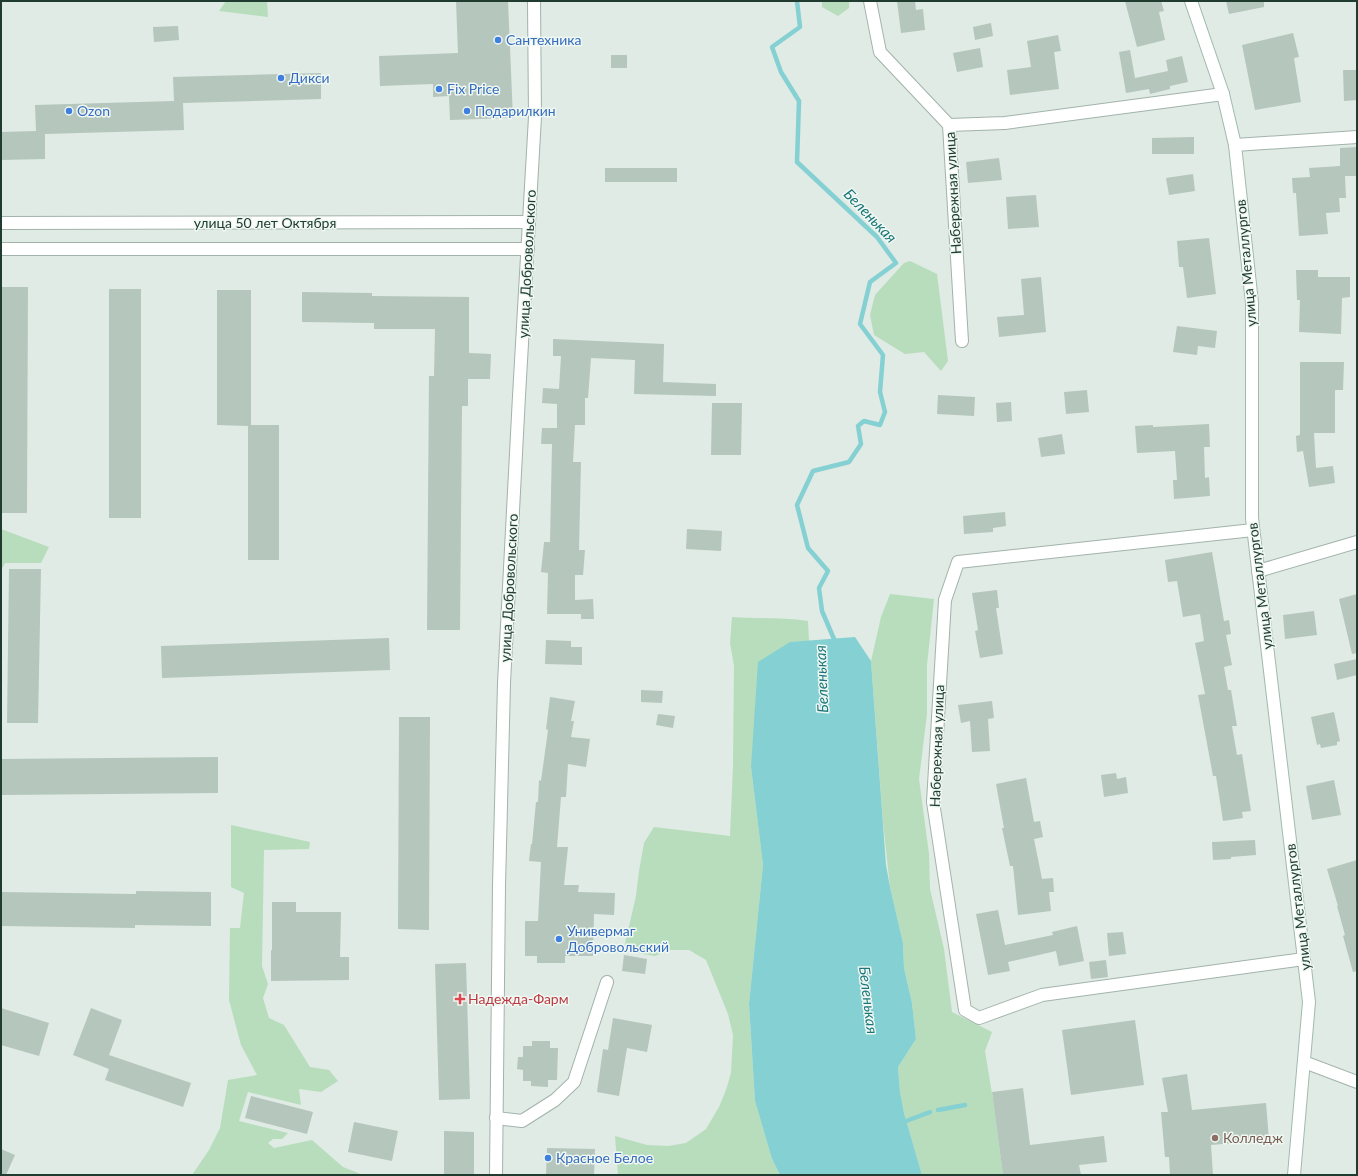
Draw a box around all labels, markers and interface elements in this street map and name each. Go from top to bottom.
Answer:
place label: Сантехника [506,31,581,48]
marker: Сантехника [493,35,503,45]
place label: Дикси [289,69,330,86]
marker: Дикси [276,73,286,83]
place label: Fix Price [447,80,500,97]
marker: Fix Price [434,84,444,94]
place label: Ozon [77,102,110,119]
place label: Подарилкин [475,102,556,119]
marker: Ozon [64,106,74,116]
marker: Подарилкин [462,106,472,116]
street label: Набережная улица [941,131,964,255]
water label: Беленькая [841,185,901,246]
street label: улица Добровольского [514,189,539,339]
street label: улица Металлургов [1231,199,1260,327]
street label: улица 50 лет Октября [194,214,336,231]
street label: улица Добровольского [496,513,521,663]
street label: улица Металлургов [1243,522,1276,650]
water label: Беленькая [811,645,831,713]
street label: Набережная улица [926,684,947,808]
street label: улица Металлургов [1281,843,1314,971]
place label: Универмаг Добровольский [567,922,669,955]
marker: Универмаг Добровольский [554,934,564,944]
water label: Беленькая [856,965,882,1035]
place label: Надежда-Фарм [468,990,569,1007]
marker: Надежда-Фарм [455,994,465,1004]
place label: Колледж [1223,1129,1283,1146]
marker: Колледж [1210,1133,1220,1143]
place label: Красное Белое [556,1149,653,1166]
marker: Красное Белое [543,1153,553,1163]

